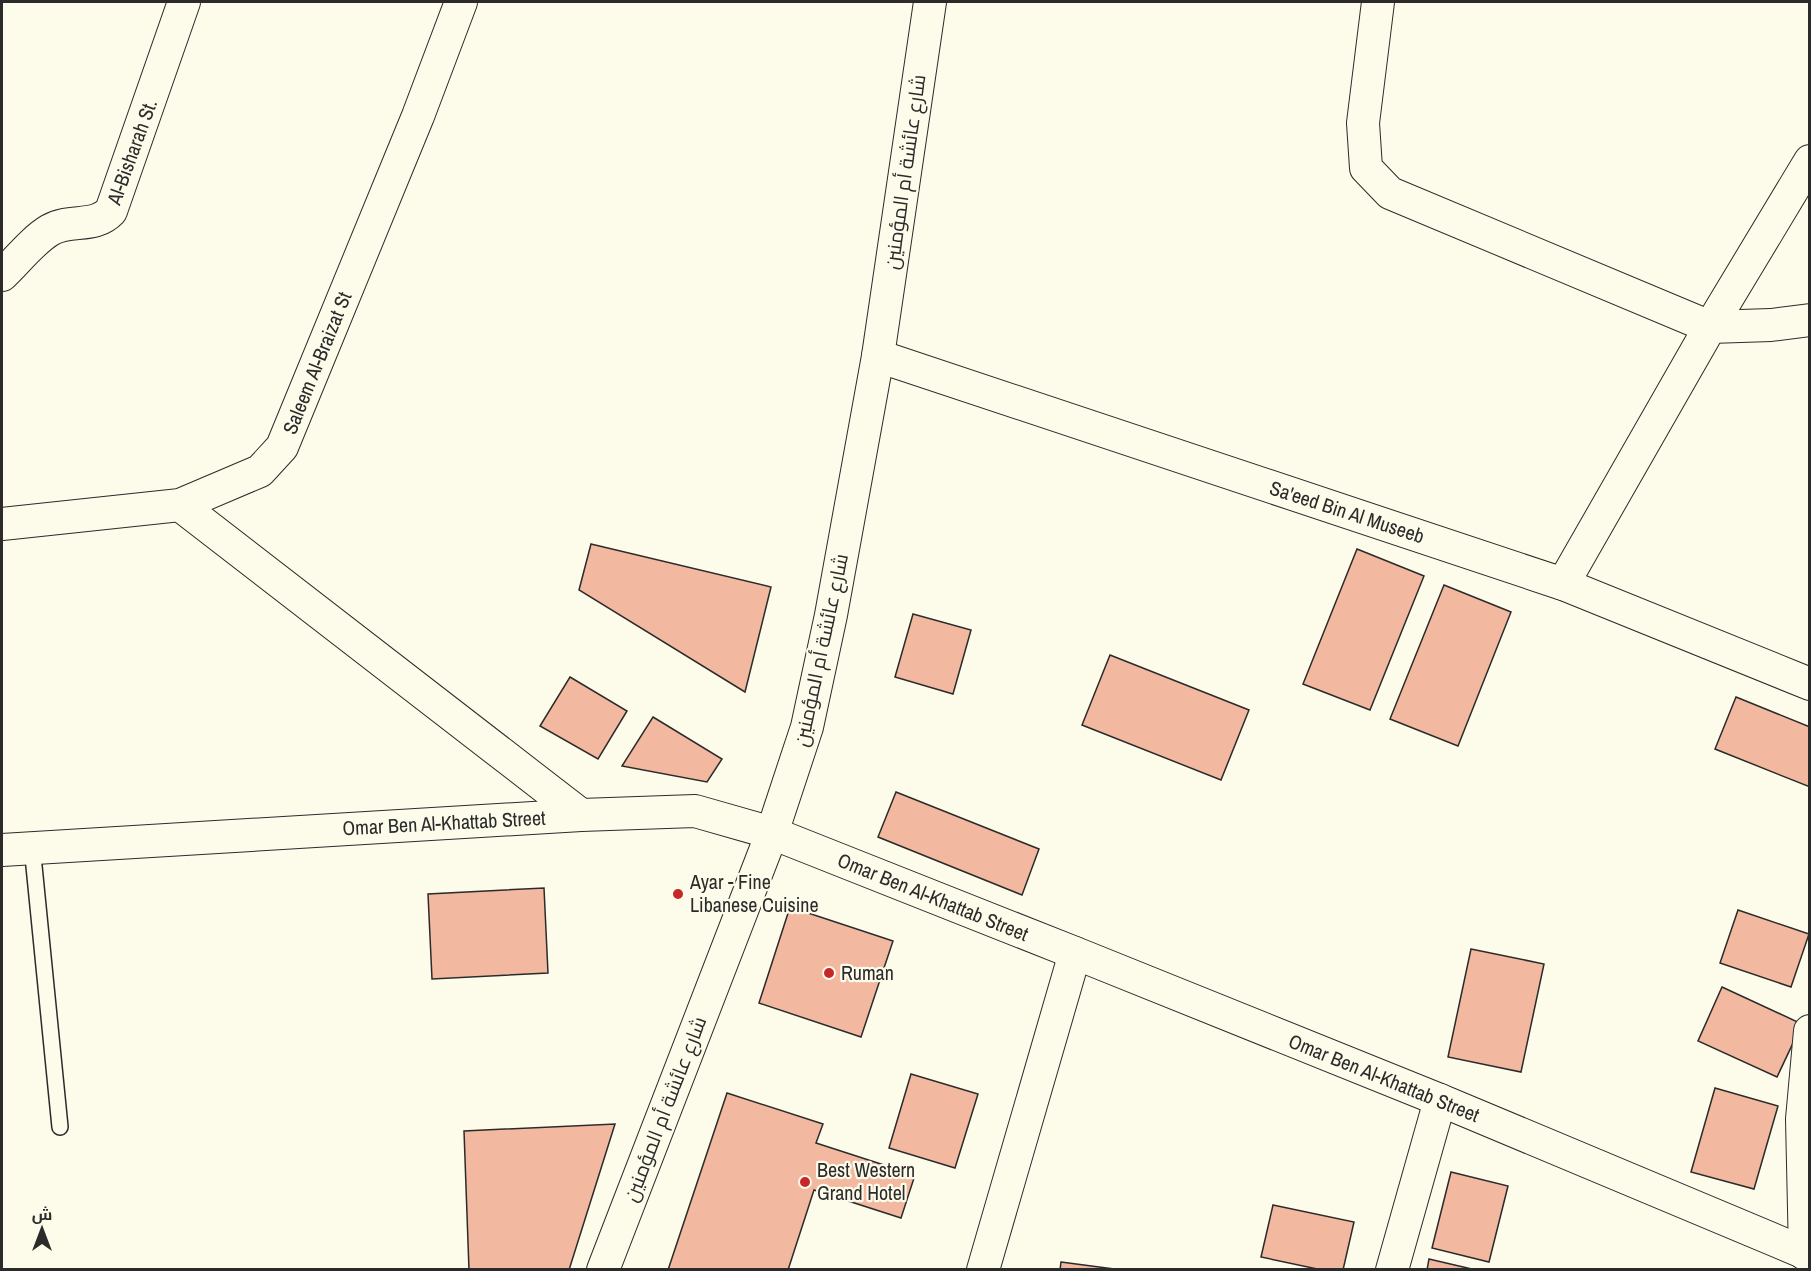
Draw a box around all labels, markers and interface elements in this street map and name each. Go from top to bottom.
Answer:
street label: شارع عائشة أم المؤمنين [877,73,933,271]
street label: Al-Bisharah St. [100,95,163,209]
street label: Saleem Al-Braizat St [276,287,358,438]
street label: Sa'eed Bin Al Museeb [1266,474,1428,549]
street label: شارع عائشة أم المؤمنين [787,551,855,749]
street label: Omar Ben Al-Khattab Street [342,804,547,841]
street label: Omar Ben Al-Khattab Street [834,846,1033,947]
place label: Ayar - Fine Libanese Cuisine [689,868,819,918]
marker: Ayar - Fine Libanese Cuisine [671,887,685,901]
place label: Ruman [841,959,894,986]
marker: Ruman [822,966,836,980]
street label: شارع عائشة أم المؤمنين [617,1012,713,1206]
street label: Omar Ben Al-Khattab Street [1285,1027,1484,1128]
place label: Best Western Grand Hotel [817,1156,915,1206]
marker: Best Western Grand Hotel [798,1175,812,1189]
north arrow [12,1199,72,1259]
text: ش [32,1203,52,1225]

